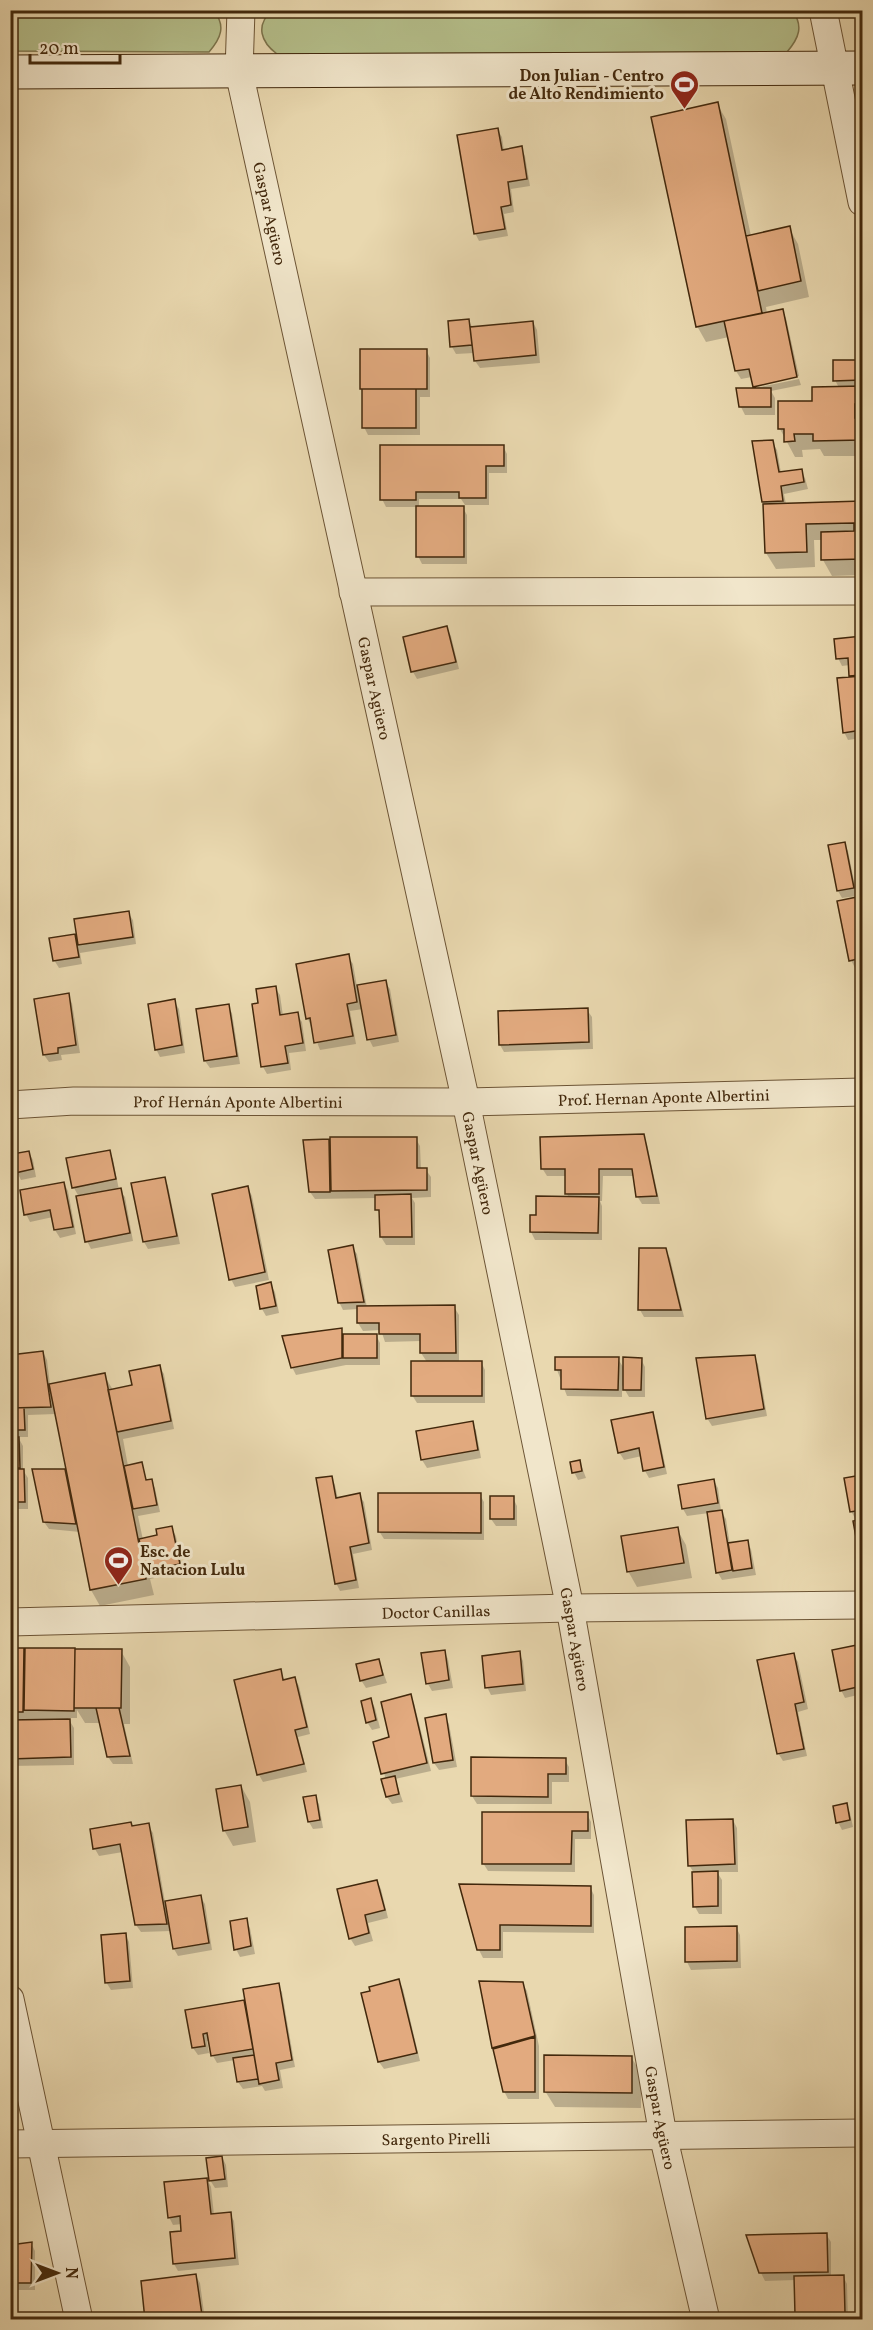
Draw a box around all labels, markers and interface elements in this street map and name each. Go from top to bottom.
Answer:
scale bar [30,27,120,65]
text: 20 m [39,37,79,62]
place label: Don Julian - Centro de Alto Rendimiento [508,66,664,106]
sports icon: Don Julian - Centro de Alto Rendimiento [669,68,701,110]
street label: Gaspar Agüero [246,160,290,268]
street label: Gaspar Agüero [351,635,395,742]
street label: Prof. Hernan Aponte Albertini [558,1085,770,1113]
street label: Prof Hernán Aponte Albertini [133,1092,343,1115]
street label: Gaspar Agüero [455,1110,498,1217]
place label: Esc. de Natacion Lulu [140,1542,245,1582]
sports icon: Esc. de Natacion Lulu [103,1544,135,1586]
street label: Gaspar Agüero [553,1586,593,1693]
street label: Doctor Canillas [381,1601,491,1626]
street label: Gaspar Agüero [638,2065,680,2172]
street label: Sargento Pirelli [381,2129,491,2152]
north arrow [27,2243,87,2303]
text: N [59,2267,81,2279]

